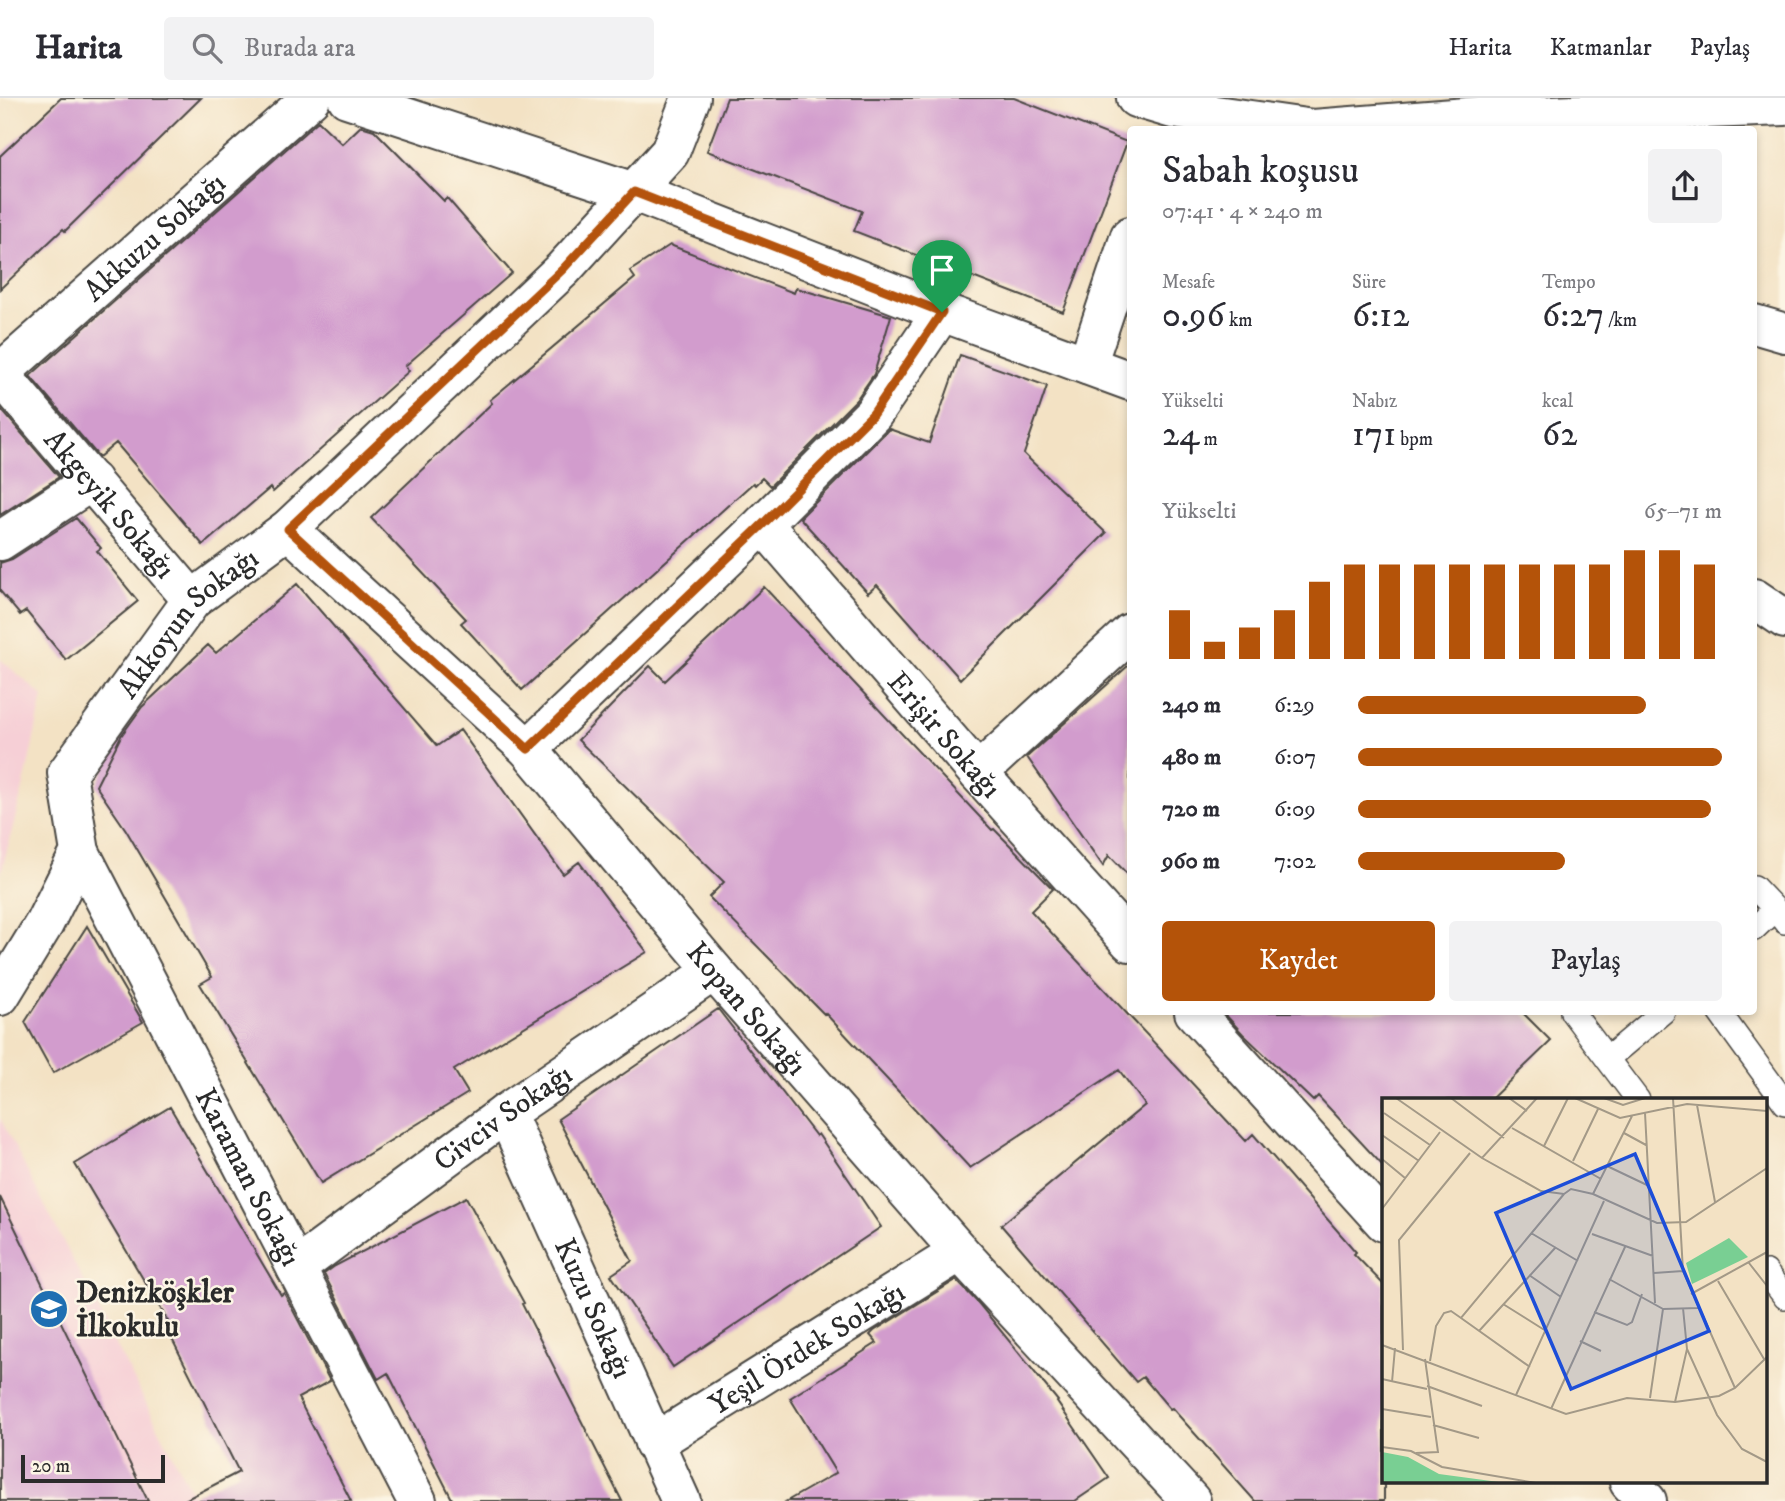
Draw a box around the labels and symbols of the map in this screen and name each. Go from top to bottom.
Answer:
street label: Akkuzu Sokağı [77,165,234,310]
pin [912,240,972,312]
street label: Akgeyik Sokağı [35,422,183,587]
street label: Akkoyun Sokağı [110,540,266,706]
street label: Erişir Sokağı [879,664,1009,806]
street label: Kopan Sokağı [678,935,814,1084]
street label: Civciv Sokağı [427,1056,580,1180]
street label: Karaman Sokağı [186,1082,309,1273]
inset map [1382,1098,1768,1484]
street label: Kuzu Sokağı [545,1233,640,1384]
street label: Yeşil Ördek Sokağı [703,1274,912,1424]
place label: Denizköşkler İlkokulu [76,1275,235,1346]
school or university icon: Denizköşkler İlkokulu [28,1288,70,1330]
scale bar [21,1452,164,1484]

